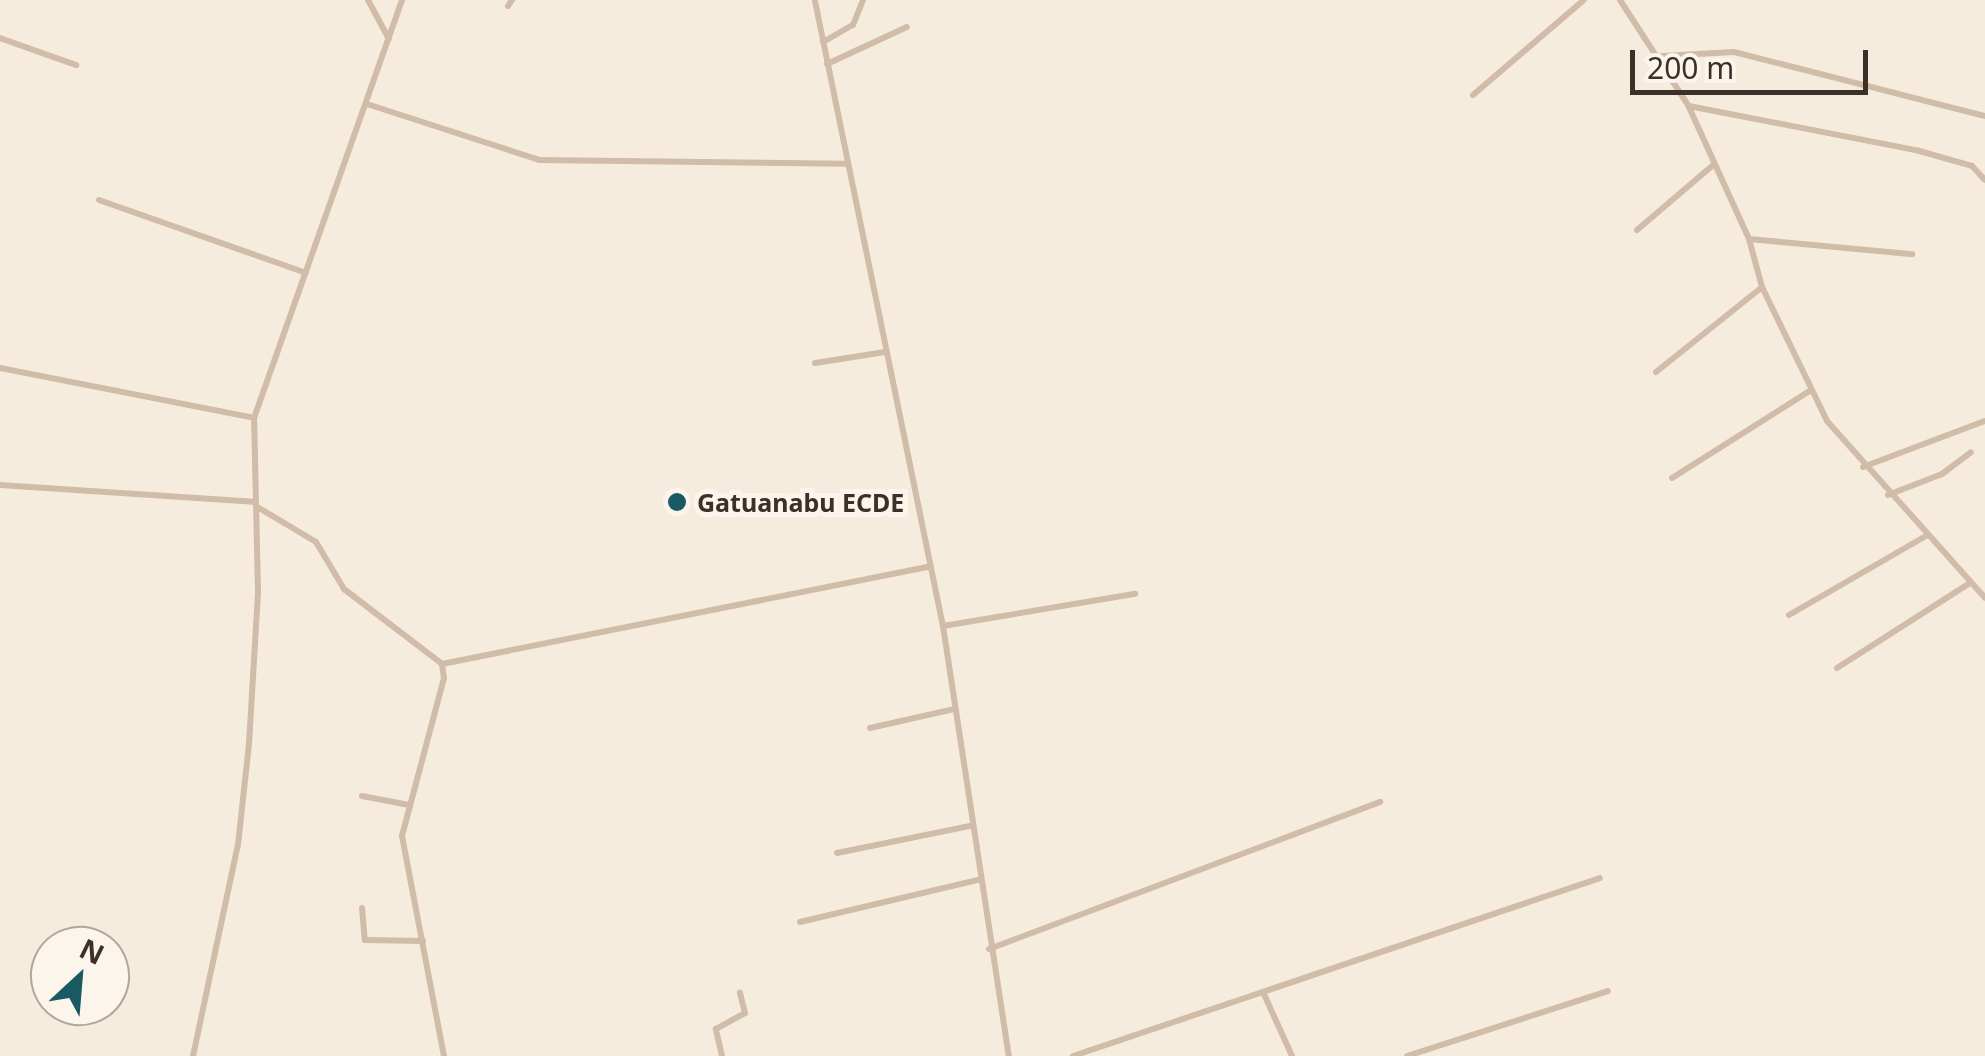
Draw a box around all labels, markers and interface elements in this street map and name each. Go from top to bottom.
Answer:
scale bar [1635,30,1872,92]
text: 200 m [1647,47,1734,88]
place label: Gatuanabu ECDE [697,487,904,517]
marker: Gatuanabu ECDE [666,491,688,513]
north arrow [30,926,130,1026]
text: N [74,929,111,973]

